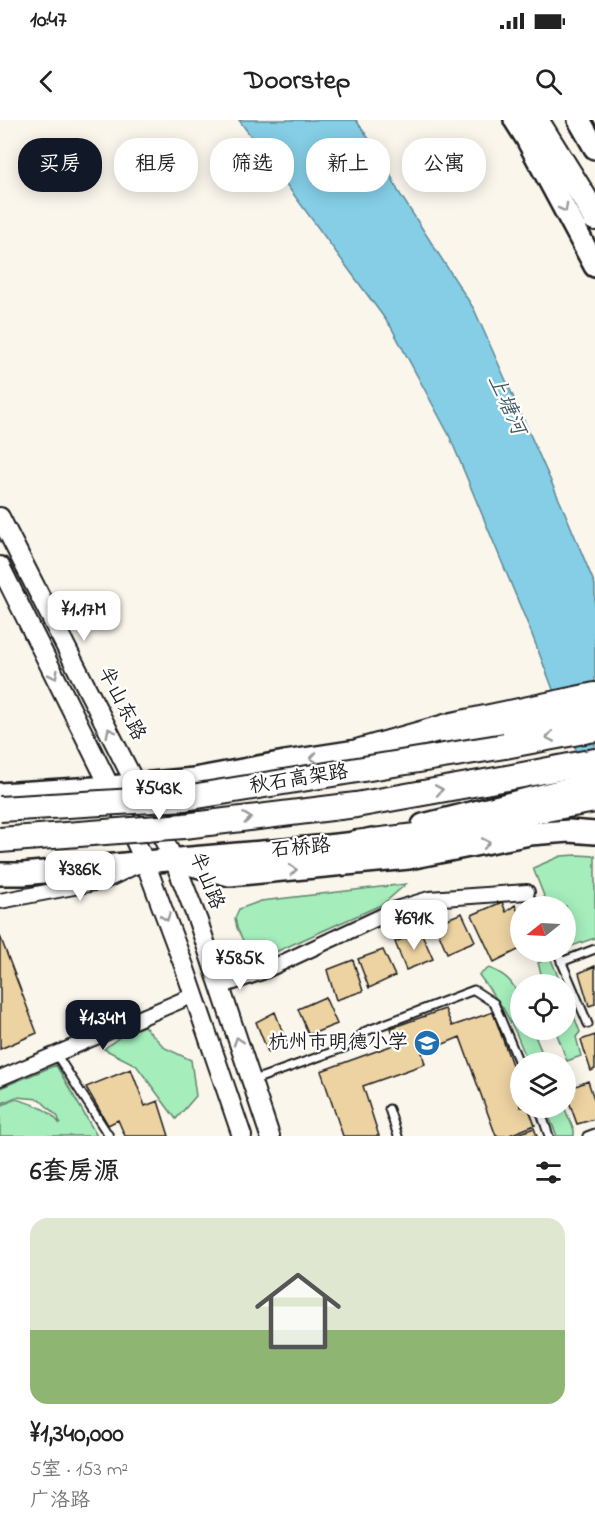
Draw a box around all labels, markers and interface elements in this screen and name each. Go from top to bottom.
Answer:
text: 10:47 [30,5,67,37]
text: Doorstep [245,62,350,101]
icon: back [30,65,63,98]
icon: search [532,65,565,98]
chip: 买房 [18,138,102,192]
chip: 租房 [114,138,198,192]
chip: 筛选 [210,138,294,192]
chip: 新上 [306,138,390,192]
chip: 公寓 [402,138,486,192]
one-way arrow [557,201,568,212]
water label: 上塘河 [479,370,534,443]
pin: ¥1.17M [35,591,133,642]
text: ¥1.17M [62,596,106,625]
street label: 半山东路 [90,662,153,747]
one-way arrow [47,668,58,679]
one-way arrow [106,728,117,738]
one-way arrow [545,730,555,743]
one-way arrow [310,751,319,763]
street label: 秋石高架路 [247,758,352,802]
pin: ¥543K [117,770,201,821]
text: ¥543K [136,775,182,804]
one-way arrow [434,784,444,797]
one-way arrow [242,813,251,825]
street label: 石桥路 [270,832,333,866]
one-way arrow [481,837,491,850]
street label: 半山路 [181,848,231,915]
pin: ¥386K [38,851,122,902]
text: ¥386K [59,856,101,885]
one-way arrow [289,864,298,877]
north arrow [510,896,576,962]
map controls [510,896,576,1118]
pin: ¥691K [372,900,456,951]
text: ¥691K [395,905,433,934]
one-way arrow [158,911,171,921]
pin: ¥585K [198,940,282,991]
text: ¥585K [216,945,264,974]
button: locate [510,974,576,1040]
pin: ¥1.34M [54,1000,152,1051]
text: ¥1.34M [80,1005,126,1034]
school or university icon: 杭州市明德小学 [412,1028,442,1058]
place label: 杭州市明德小学 [268,1029,408,1058]
one-way arrow [232,1036,245,1047]
button: layers [510,1052,576,1118]
text: 6套房源 [30,1154,119,1192]
icon: filters [532,1156,565,1189]
icon: home [244,1257,352,1365]
text: ¥1,340,000 [30,1416,124,1454]
text: 5室 · 153 m² [30,1456,128,1485]
text: 广洛路 [30,1487,90,1516]

